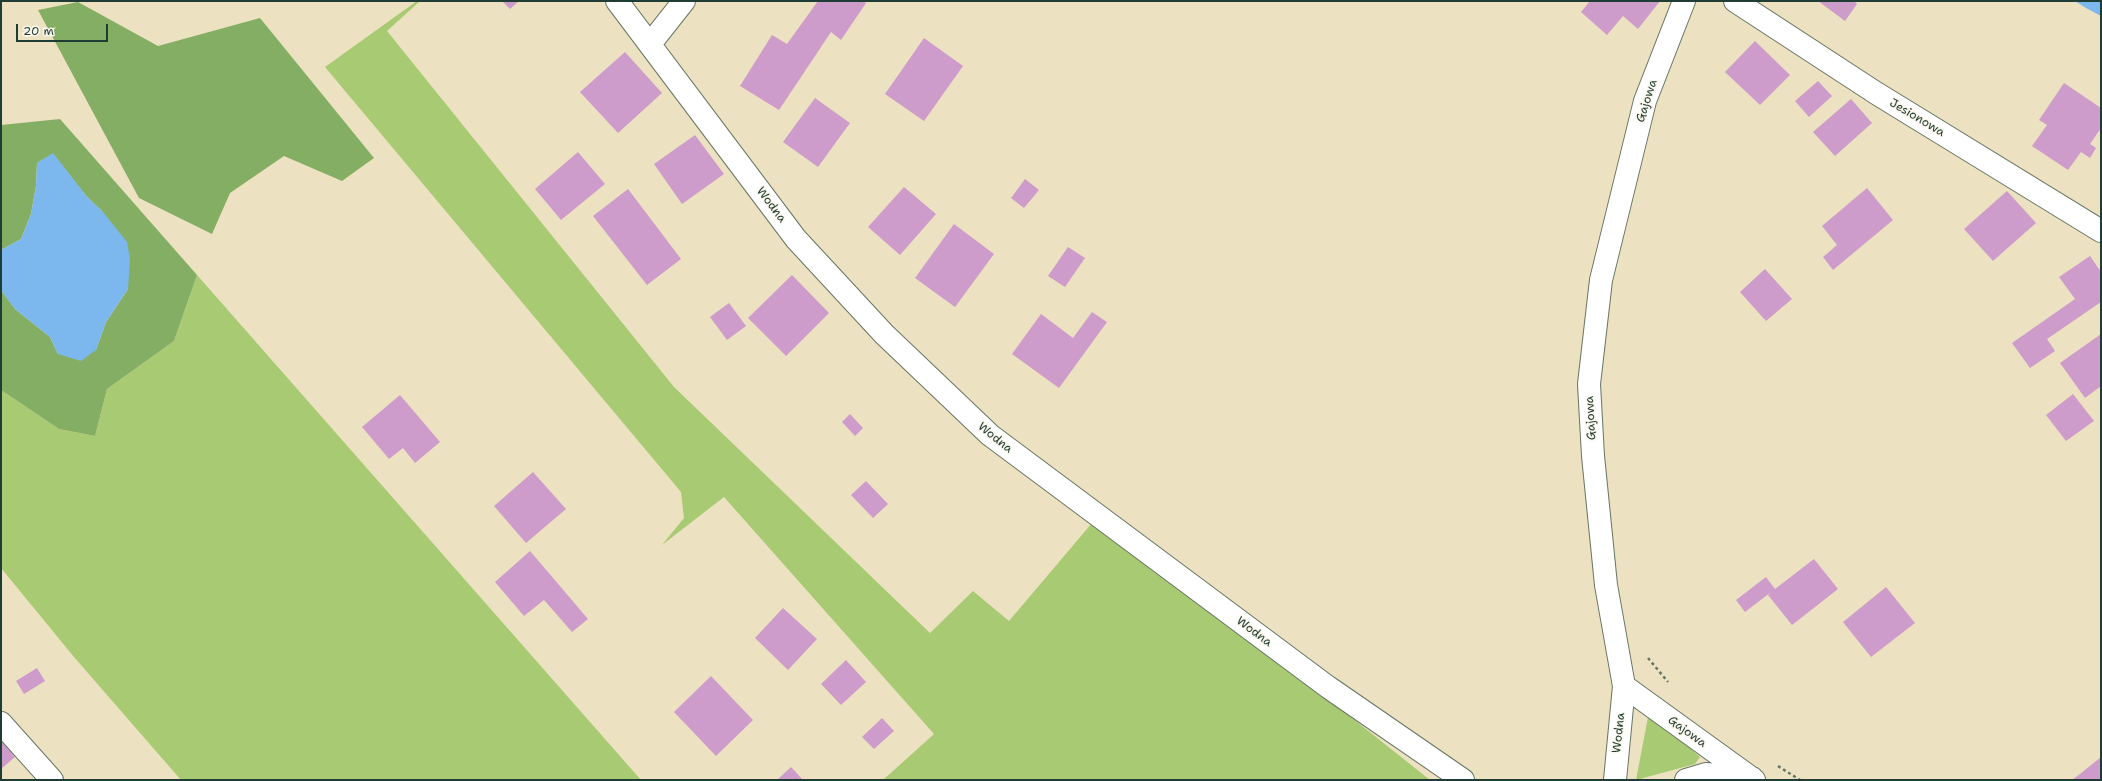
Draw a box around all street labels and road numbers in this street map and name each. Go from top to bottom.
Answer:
street label: Gajowa [1633,78,1661,124]
street label: Jesionowa [1887,96,1947,140]
street label: Wodna [753,184,789,226]
street label: Gajowa [1583,395,1599,441]
street label: Wodna [975,420,1015,456]
street label: Wodna [1233,614,1275,650]
street label: Wodna [1610,712,1628,754]
street label: Gajowa [1665,713,1709,751]

